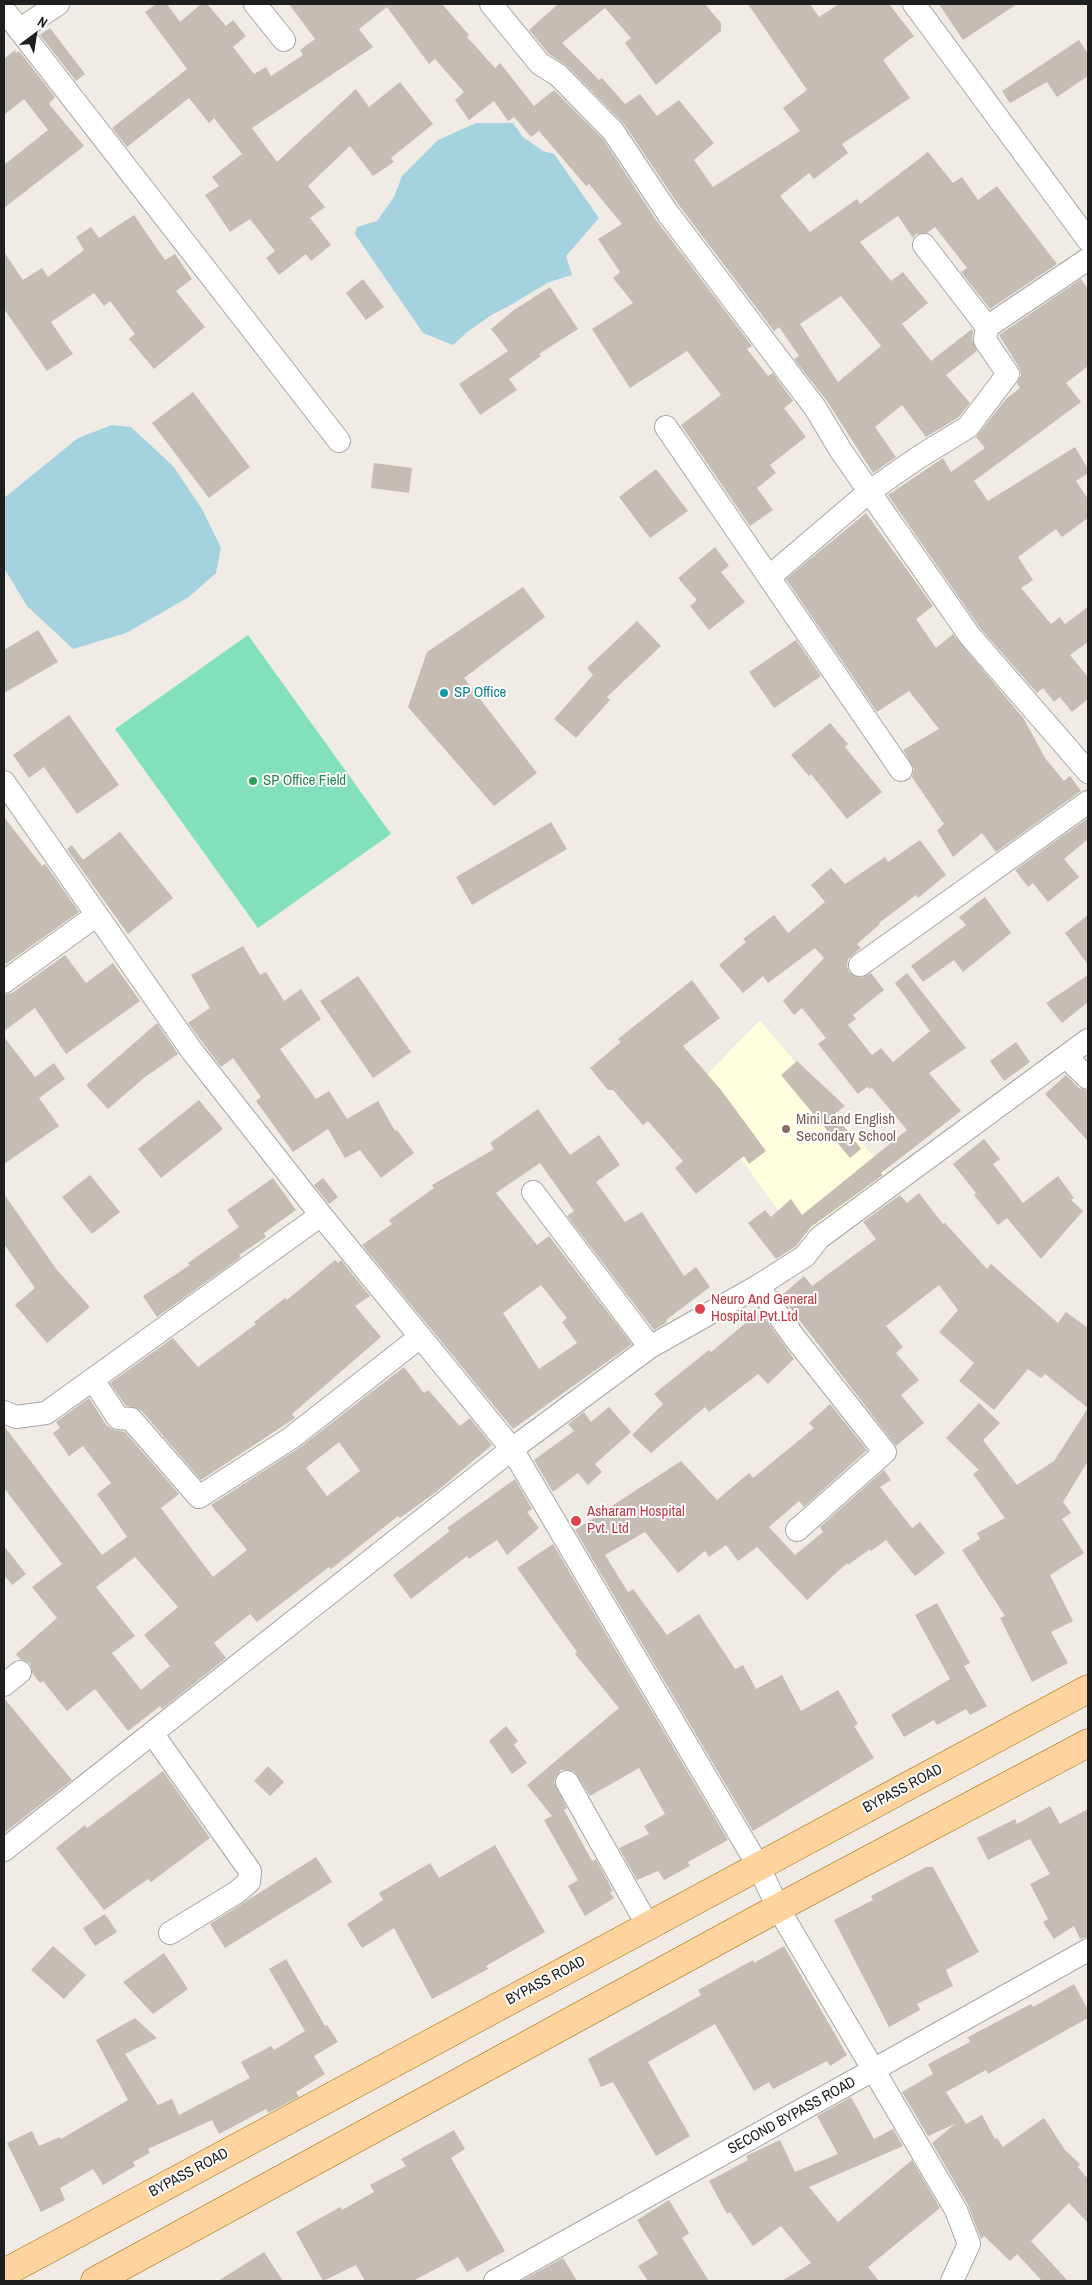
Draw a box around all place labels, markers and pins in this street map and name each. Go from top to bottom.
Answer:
place label: SP Office [454,684,506,702]
marker: SP Office [438,687,450,699]
place label: SP Office Field [263,772,346,790]
marker: SP Office Field [247,775,259,787]
place label: Mini Land English Secondary School [796,1111,896,1146]
marker: Mini Land English Secondary School [780,1123,792,1135]
place label: Neuro And General Hospital Pvt.Ltd [711,1291,817,1326]
marker: Neuro And General Hospital Pvt.Ltd [693,1302,707,1316]
place label: Asharam Hospital Pvt. Ltd [587,1503,685,1538]
marker: Asharam Hospital Pvt. Ltd [569,1514,583,1528]

